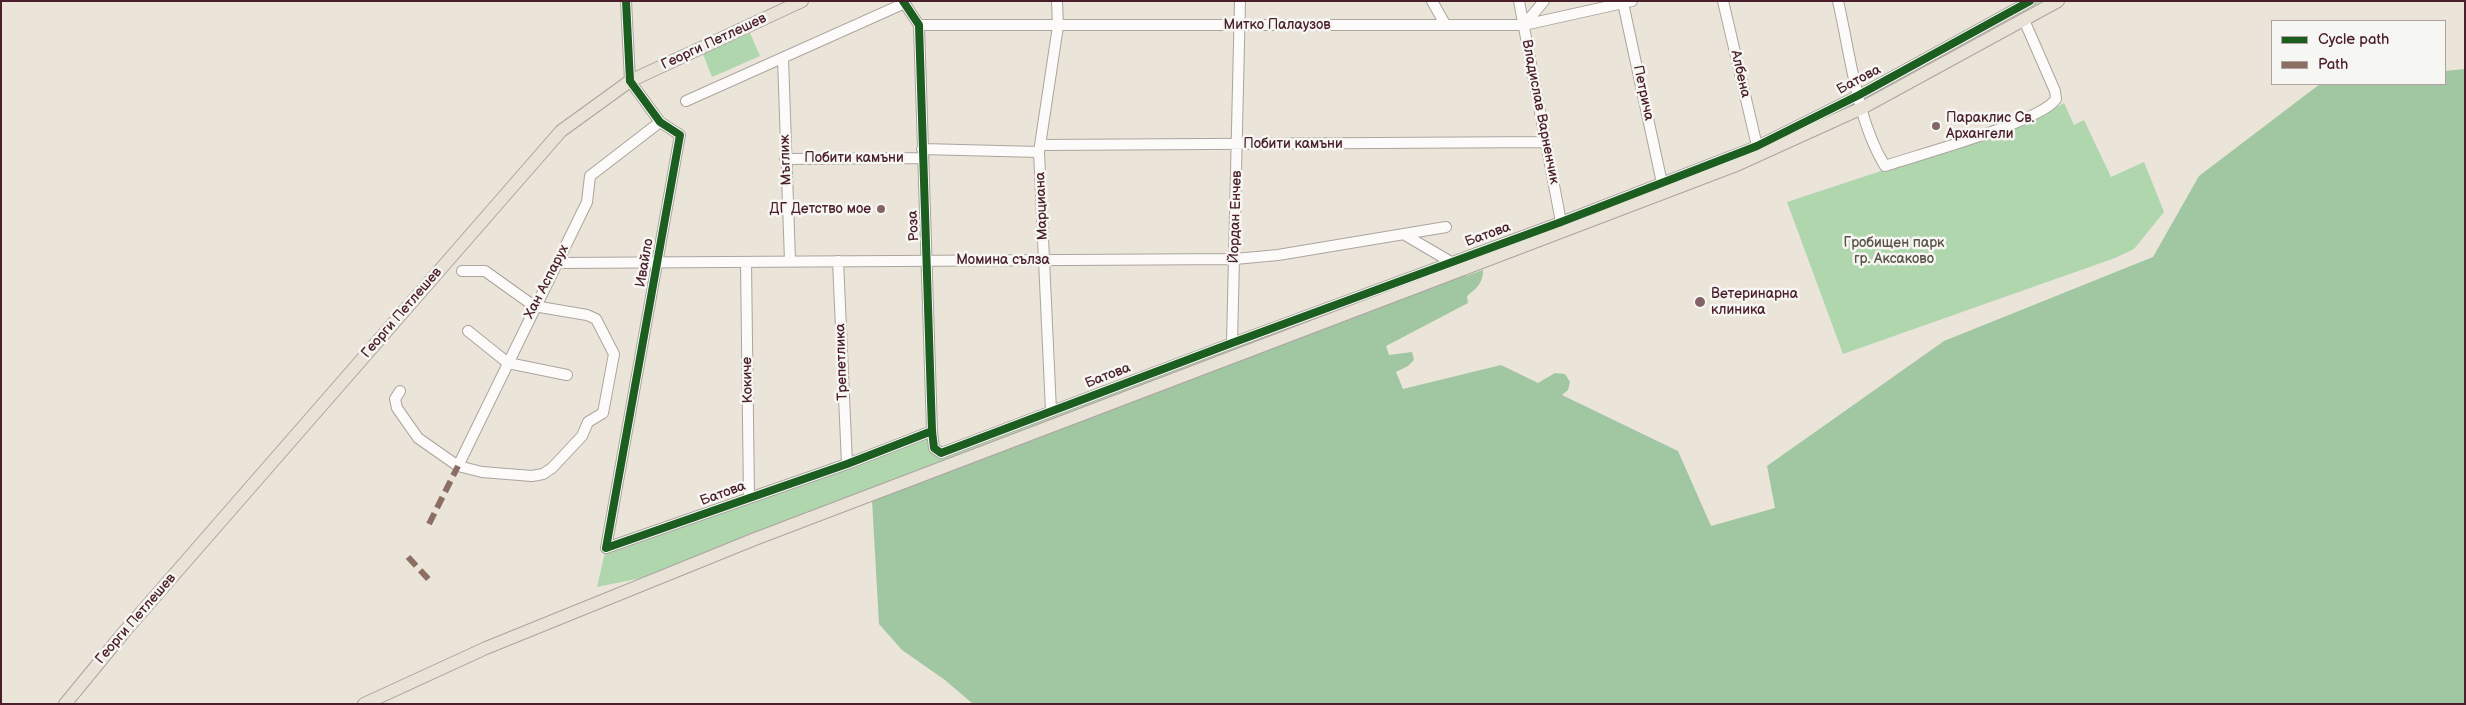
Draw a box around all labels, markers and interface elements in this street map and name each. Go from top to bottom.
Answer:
street label: Георги Петлешев [659,10,769,74]
street label: Митко Палаузов [1223,17,1331,33]
legend [2271,20,2446,85]
text: Cycle path [2318,30,2389,49]
street label: Владислав Варненчик [1518,38,1562,186]
street label: Албена [1726,49,1754,99]
text: Path [2318,55,2348,74]
street label: Батова [1834,62,1884,98]
street label: Петрича [1629,64,1657,122]
place label: Параклис Св. Архангели [1946,110,2034,142]
marker: Параклис Св. Архангели [1930,120,1942,132]
street label: Мъглиж [777,134,795,186]
street label: Побити камъни [1243,136,1343,152]
street label: Побити камъни [804,150,904,166]
street label: Йордан Енчев [1226,170,1246,264]
street label: Марциана [1032,172,1052,240]
place label: ДГ Детство мое [770,201,871,217]
marker: ДГ Детство мое [875,203,887,215]
street label: Роза [905,210,923,242]
street label: Батова [1463,219,1513,251]
park label: Гробищен парк гр. Аксаково [1843,235,1945,268]
street label: Ивайло [632,237,658,289]
street label: Хан Аспарух [521,242,573,322]
street label: Момина сълза [956,252,1050,268]
street label: Георги Петлешев [358,264,446,362]
place label: Ветеринарна клиника [1711,286,1798,318]
marker: Ветеринарна клиника [1693,295,1707,309]
street label: Трепетлика [832,323,852,401]
street label: Кокиче [739,357,757,403]
street label: Батова [1083,360,1133,392]
street label: Батова [698,478,748,510]
street label: Георги Петлешев [92,570,180,668]

